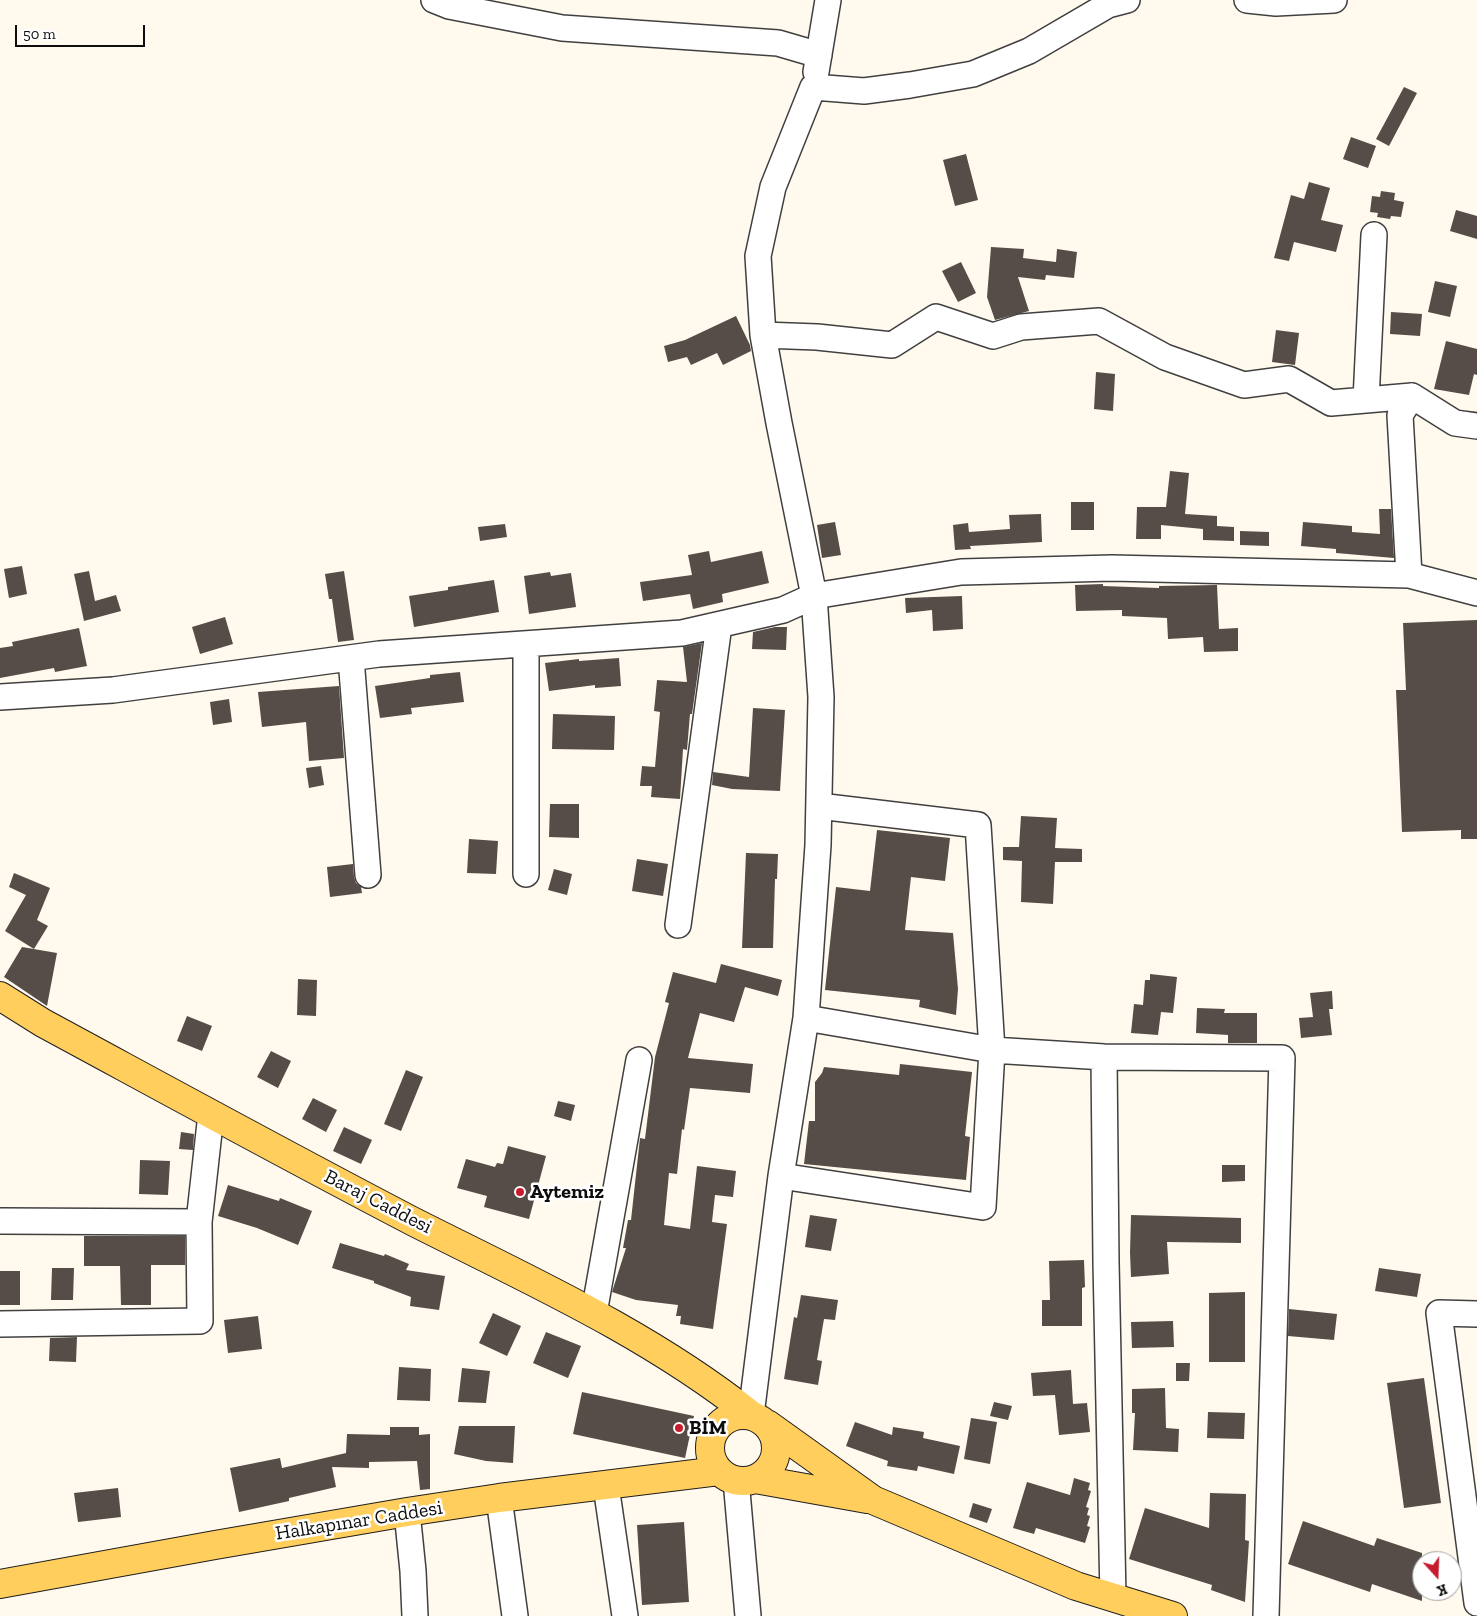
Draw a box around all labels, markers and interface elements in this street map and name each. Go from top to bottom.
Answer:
scale bar [18,15,148,47]
text: 50 m [23,25,56,43]
street label: Baraj Caddesi [320,1165,436,1239]
place label: Aytemiz [530,1180,604,1204]
marker: Aytemiz [514,1186,526,1198]
place label: BİM [689,1416,726,1440]
marker: BİM [673,1422,685,1434]
street label: Halkapınar Caddesi [274,1496,444,1546]
north arrow [1412,1551,1462,1601]
text: K [1435,1580,1449,1599]

